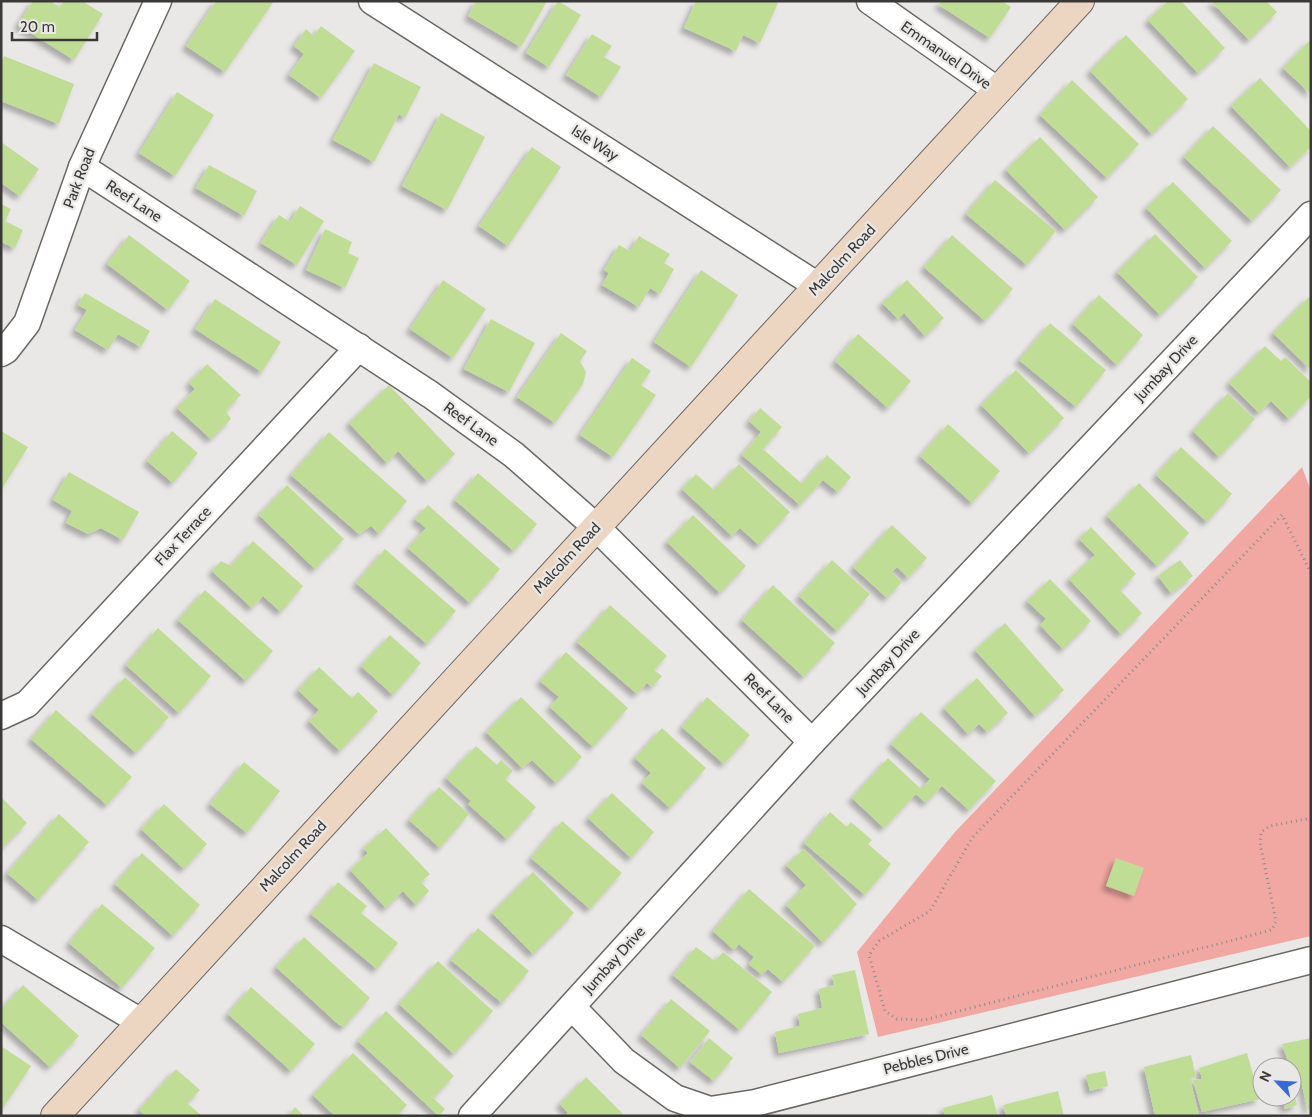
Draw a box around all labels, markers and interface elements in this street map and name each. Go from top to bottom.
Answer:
scale bar [12,10,98,42]
street label: Emmanuel Drive [897,17,995,93]
text: 20 m [20,18,55,36]
street label: Isle Way [568,121,622,165]
street label: Park Road [59,145,99,211]
street label: Reef Lane [103,176,166,226]
street label: Malcolm Road [805,221,879,299]
street label: Jumbay Drive [1130,331,1202,406]
street label: Reef Lane [440,398,502,450]
street label: Flax Terrace [151,502,215,569]
street label: Malcolm Road [530,519,604,597]
street label: Jumbay Drive [852,625,924,700]
street label: Reef Lane [740,669,798,727]
street label: Malcolm Road [256,817,330,895]
street label: Jumbay Drive [578,922,649,998]
street label: Pebbles Drive [882,1040,971,1078]
north arrow [1252,1057,1302,1107]
text: N [1255,1068,1275,1085]

